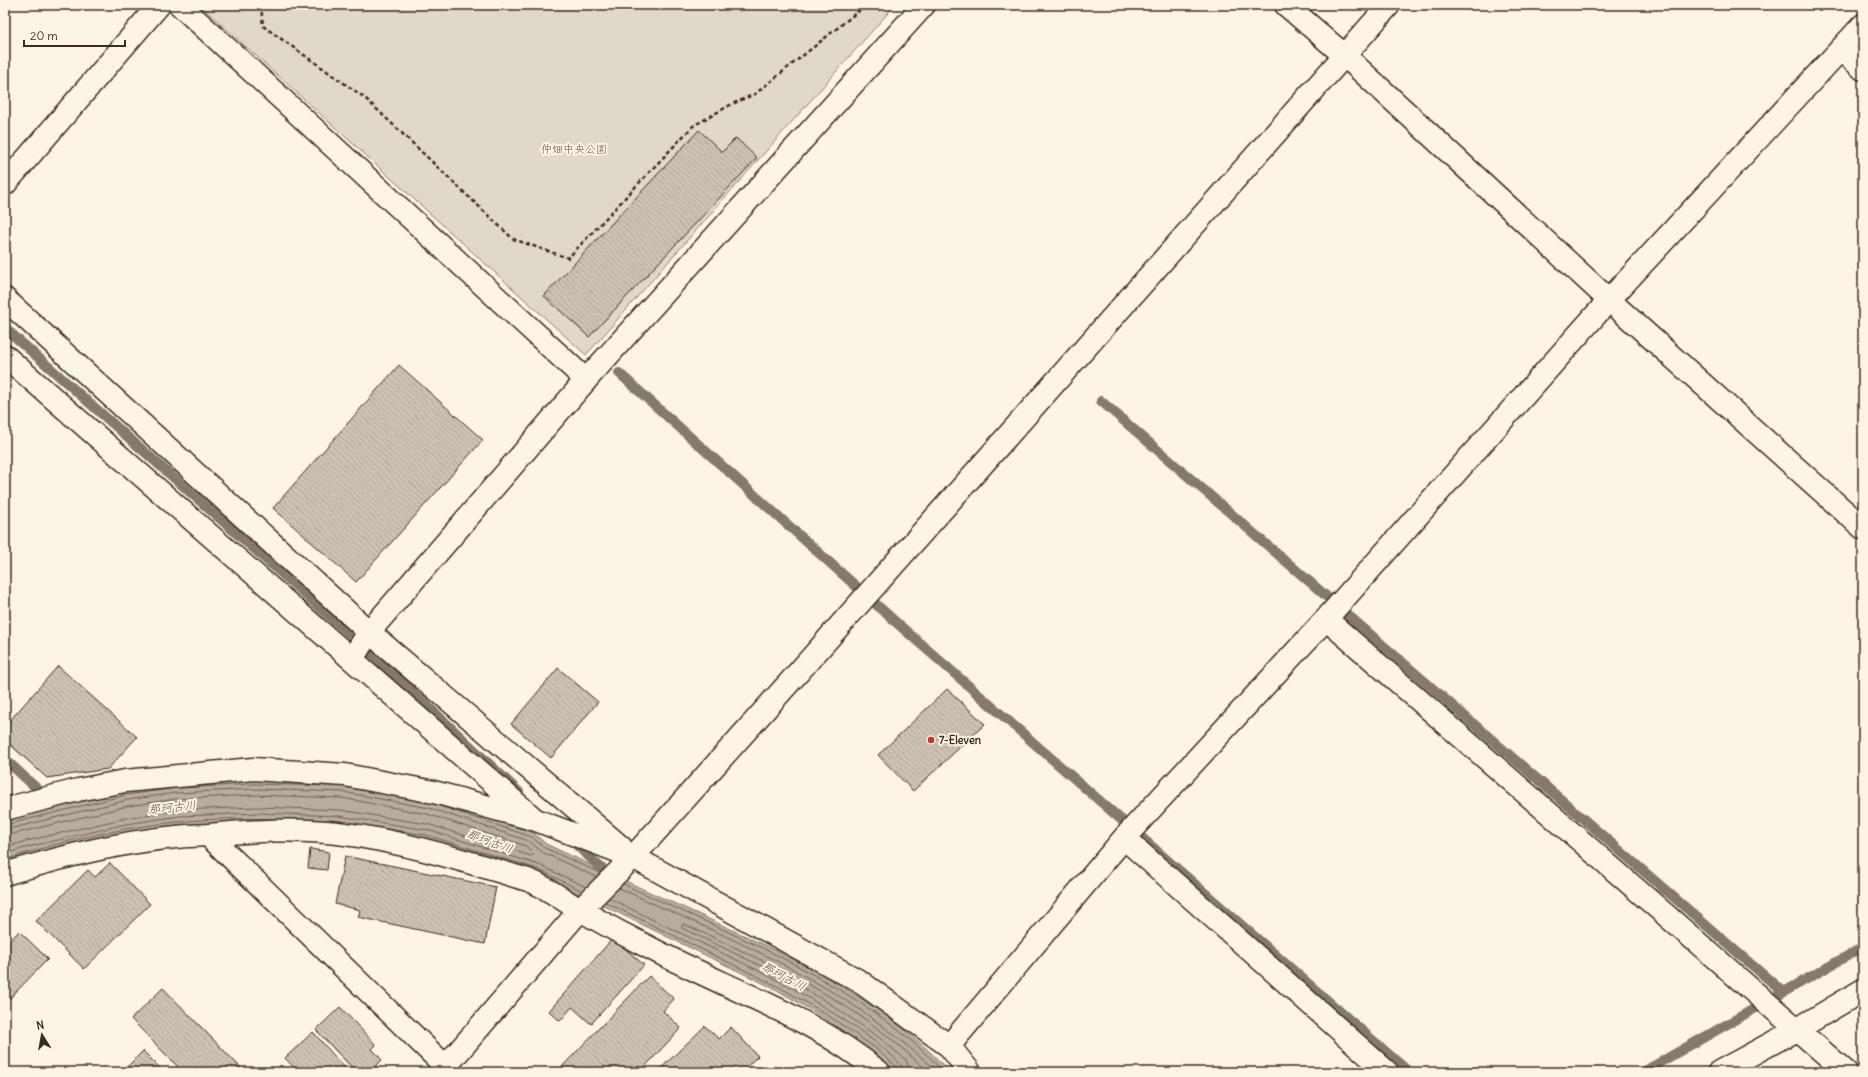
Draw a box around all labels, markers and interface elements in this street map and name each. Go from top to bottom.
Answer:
scale bar [24,22,125,48]
text: 20 m [30,28,58,43]
park label: 仲畑中央公園 [541,142,607,156]
place label: 7-Eleven [939,733,982,747]
marker: 7-Eleven [926,735,936,745]
water label: 那珂古川 [147,797,197,817]
water label: 那珂古川 [465,826,515,856]
water label: 那珂古川 [759,958,809,994]
north arrow [22,1015,62,1055]
text: N [35,1018,45,1033]

